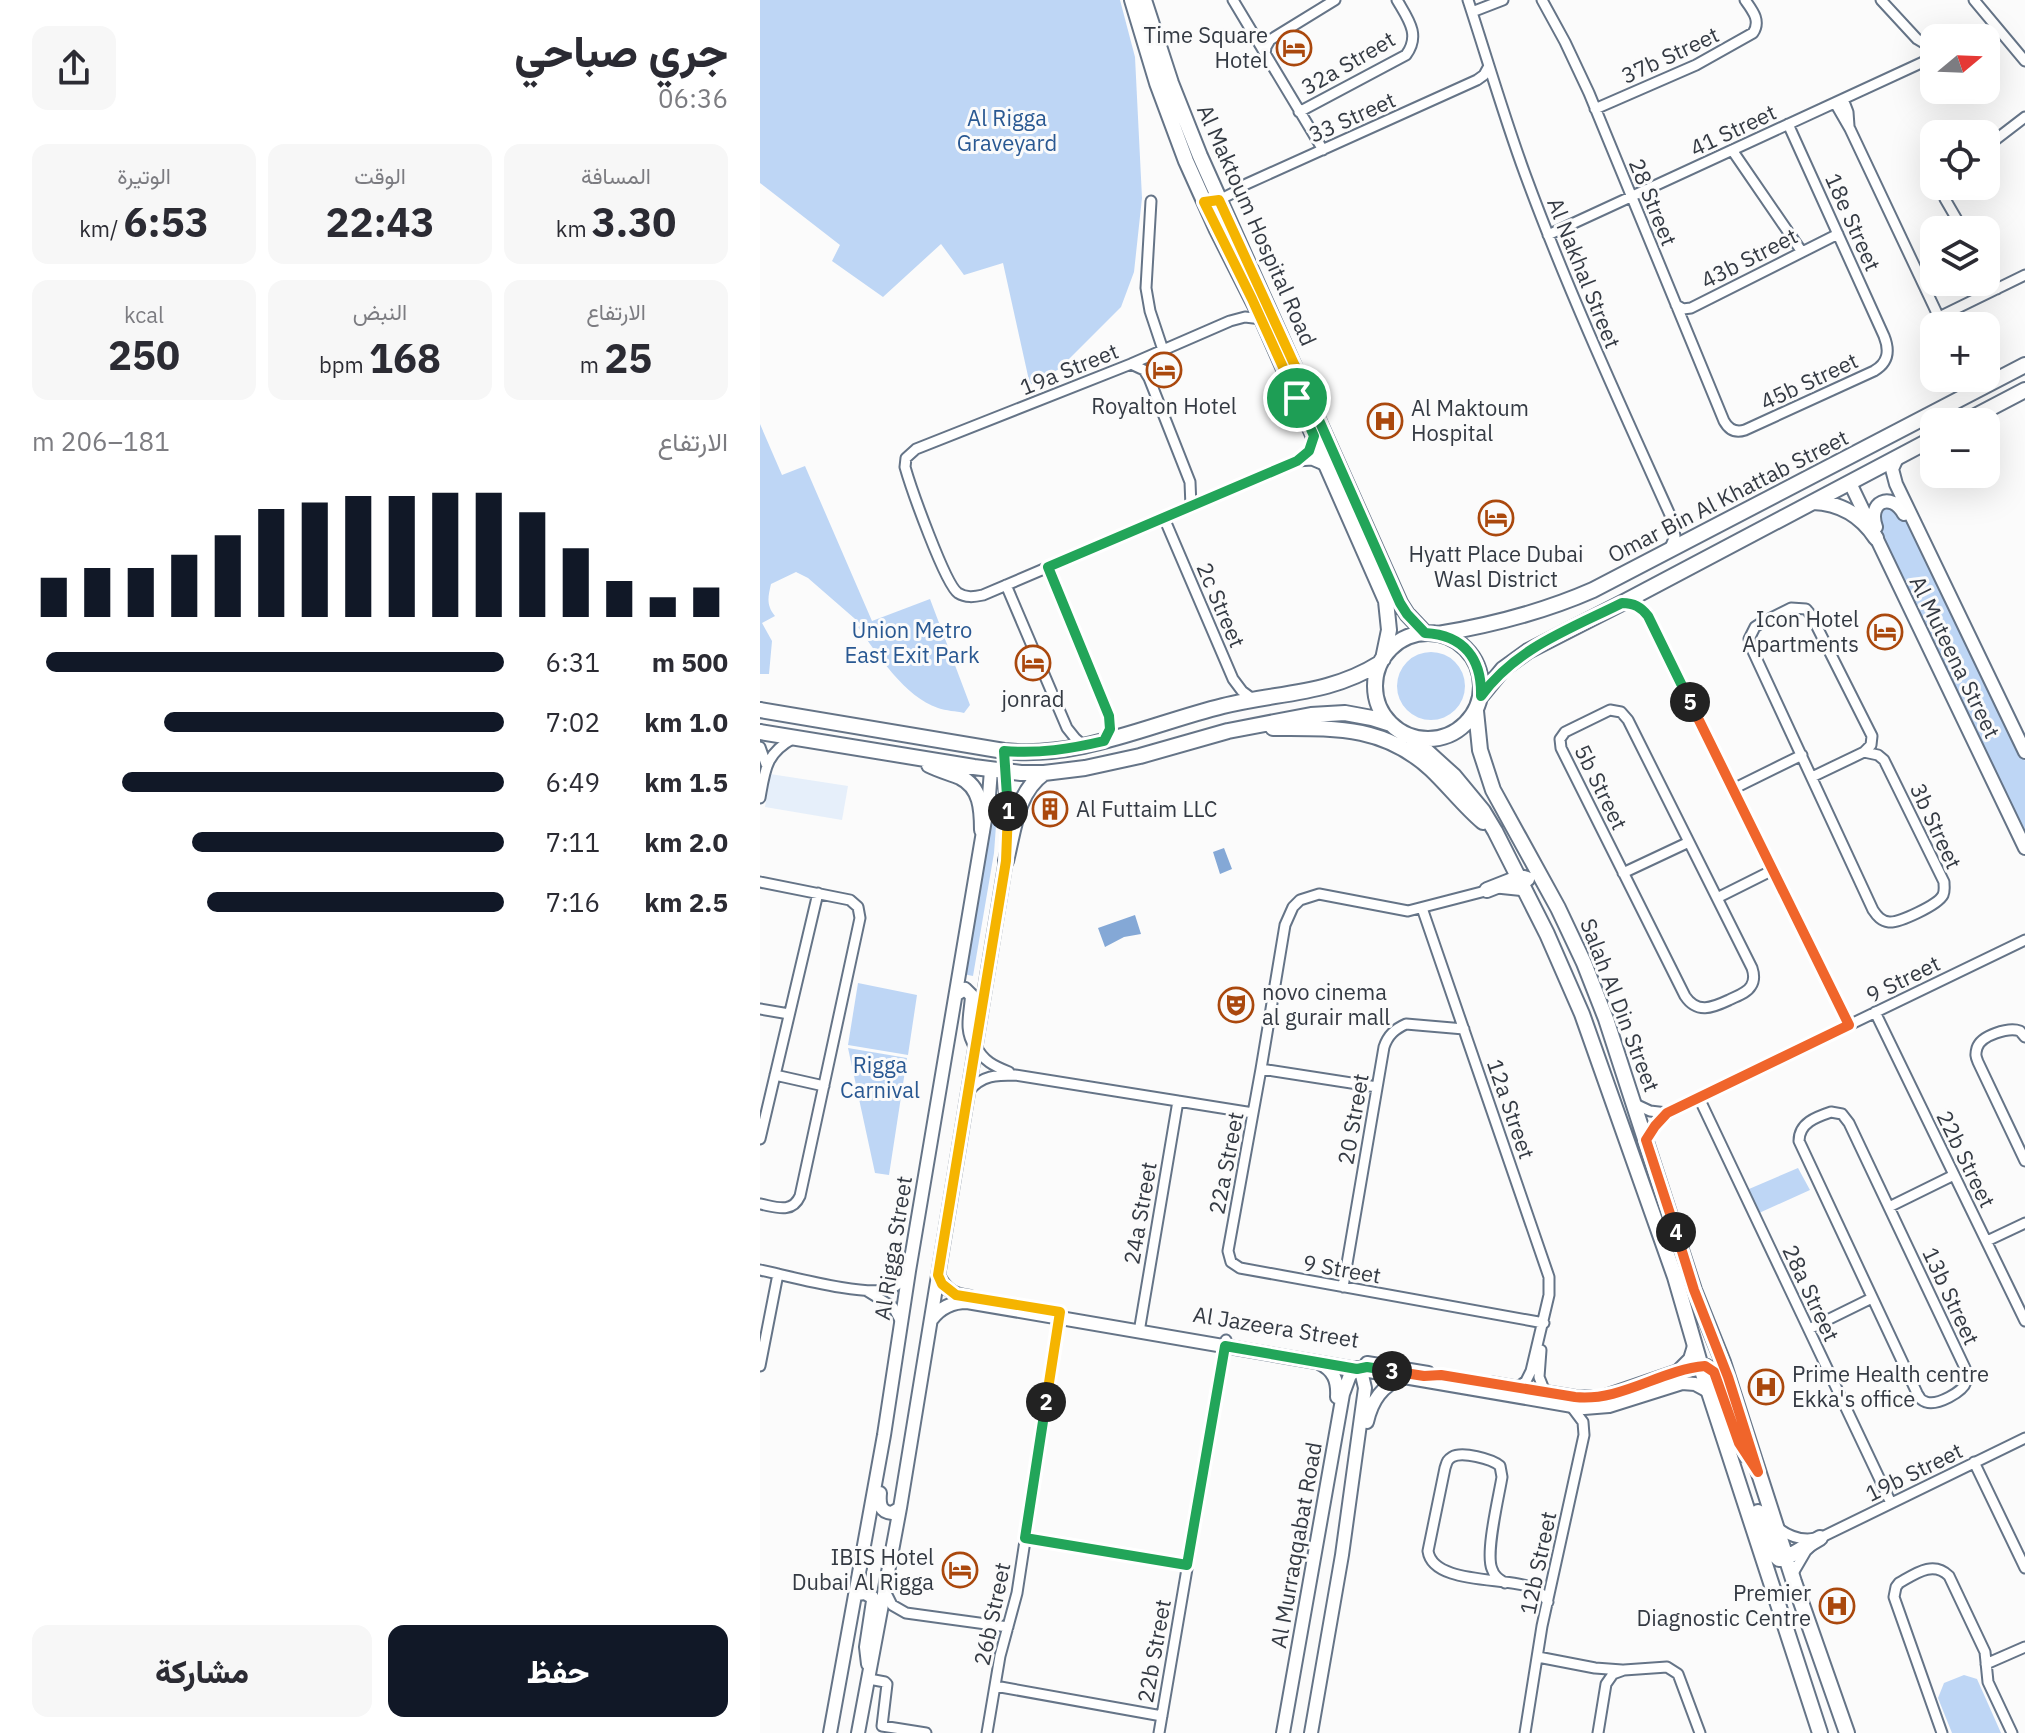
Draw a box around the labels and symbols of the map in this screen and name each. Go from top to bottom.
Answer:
street label: 37b Street [1616,19,1723,90]
place label: Time Square Hotel [1144,20,1268,74]
street label: 32a Street [1296,24,1400,101]
north arrow [1920,24,2000,104]
hotel icon: Time Square Hotel [1275,29,1313,67]
street label: 33 Street [1304,85,1400,148]
street label: 41 Street [1685,97,1781,162]
street label: Al Maktoum Hospital Road [1191,100,1324,350]
park label: Al Rigga Graveyard [957,103,1057,157]
street label: 28 Street [1623,154,1684,250]
street label: 18e Street [1819,168,1888,275]
street label: Al Nakhal Street [1541,193,1628,352]
street label: 43b Street [1696,221,1802,294]
street label: 19a Street [1015,336,1122,401]
street label: 45b Street [1755,345,1862,416]
hotel icon: Royalton Hotel [1145,351,1183,389]
pin [1263,364,1331,432]
place label: Royalton Hotel [1091,391,1237,420]
place label: Al Maktoum Hospital [1411,393,1529,447]
hospital icon: Al Maktoum Hospital [1366,402,1404,440]
street label: Omar Bin Al Khattab Street [1603,422,1853,569]
hotel icon: Hyatt Place Dubai Wasl District [1477,499,1515,537]
place label: Hyatt Place Dubai Wasl District [1409,539,1583,593]
street label: 2c Street [1191,558,1252,652]
street label: Al Muteena Street [1904,571,2007,743]
place label: Icon Hotel Apartments [1742,604,1859,658]
hotel icon: Icon Hotel Apartments [1866,613,1904,651]
park label: Union Metro East Exit Park [845,615,980,669]
hotel icon: jonrad [1014,644,1052,682]
pin: 5 [1670,682,1710,722]
place label: jonrad [1002,684,1064,713]
street label: 5b Street [1568,739,1635,834]
street label: 3b Street [1904,778,1969,873]
building icon: Al Futtaim LLC [1031,790,1069,828]
pin: 1 [988,791,1028,831]
place label: Al Futtaim LLC [1076,794,1217,823]
street label: Salah Al Din Street [1574,914,1667,1096]
street label: 9 Street [1861,948,1945,1009]
place label: novo cinema al gurair mall [1262,977,1390,1031]
theatre icon: novo cinema al gurair mall [1217,986,1255,1024]
park label: Rigga Carnival [840,1050,920,1104]
street label: 12a Street [1481,1055,1542,1163]
street label: 20 Street [1330,1071,1375,1167]
street label: 22b Street [1930,1105,2002,1212]
street label: 22a Street [1201,1109,1250,1217]
street label: 24a Street [1116,1159,1163,1266]
street label: Al Rigga Street [867,1174,918,1322]
pin: 4 [1656,1212,1696,1252]
street label: 28a Street [1776,1240,1847,1346]
street label: 13b Street [1916,1242,1987,1349]
street label: 9 Street [1301,1247,1383,1290]
street label: Al Jazeera Street [1191,1299,1361,1354]
pin: 3 [1372,1351,1412,1391]
place label: Prime Health centre Ekka's office [1792,1359,1989,1413]
hospital icon: Prime Health centre Ekka's office [1747,1368,1785,1406]
pin: 2 [1026,1382,1066,1422]
street label: 19b Street [1860,1436,1967,1508]
street label: Al Murraqqabat Road [1263,1440,1328,1650]
street label: 12b Street [1512,1509,1563,1617]
place label: IBIS Hotel Dubai Al Rigga [792,1542,934,1596]
hotel icon: IBIS Hotel Dubai Al Rigga [941,1551,979,1589]
street label: 26b Street [966,1560,1017,1668]
place label: Premier Diagnostic Centre [1637,1578,1811,1632]
hospital icon: Premier Diagnostic Centre [1818,1587,1856,1625]
street label: 22b Street [1130,1597,1177,1705]

